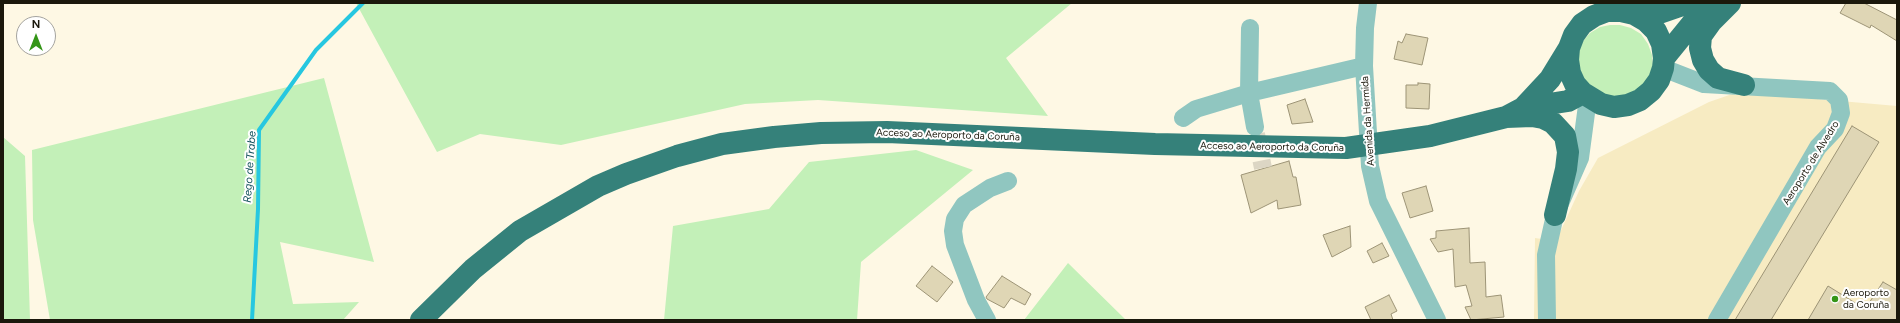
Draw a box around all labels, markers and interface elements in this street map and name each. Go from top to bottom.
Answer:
north arrow [16,16,56,56]
text: N [32,18,40,31]
street label: Avenida da Hermida [1359,76,1377,166]
street label: Aeroporto de Alvedro [1780,119,1842,207]
street label: Acceso ao Aeroporto da Coruña [876,126,1020,144]
water label: Rego de Trabe [241,131,259,203]
street label: Acceso ao Aeroporto da Coruña [1200,140,1344,154]
place label: Aeroporto da Coruña [1843,287,1889,310]
marker: Aeroporto da Coruña [1830,294,1840,304]

